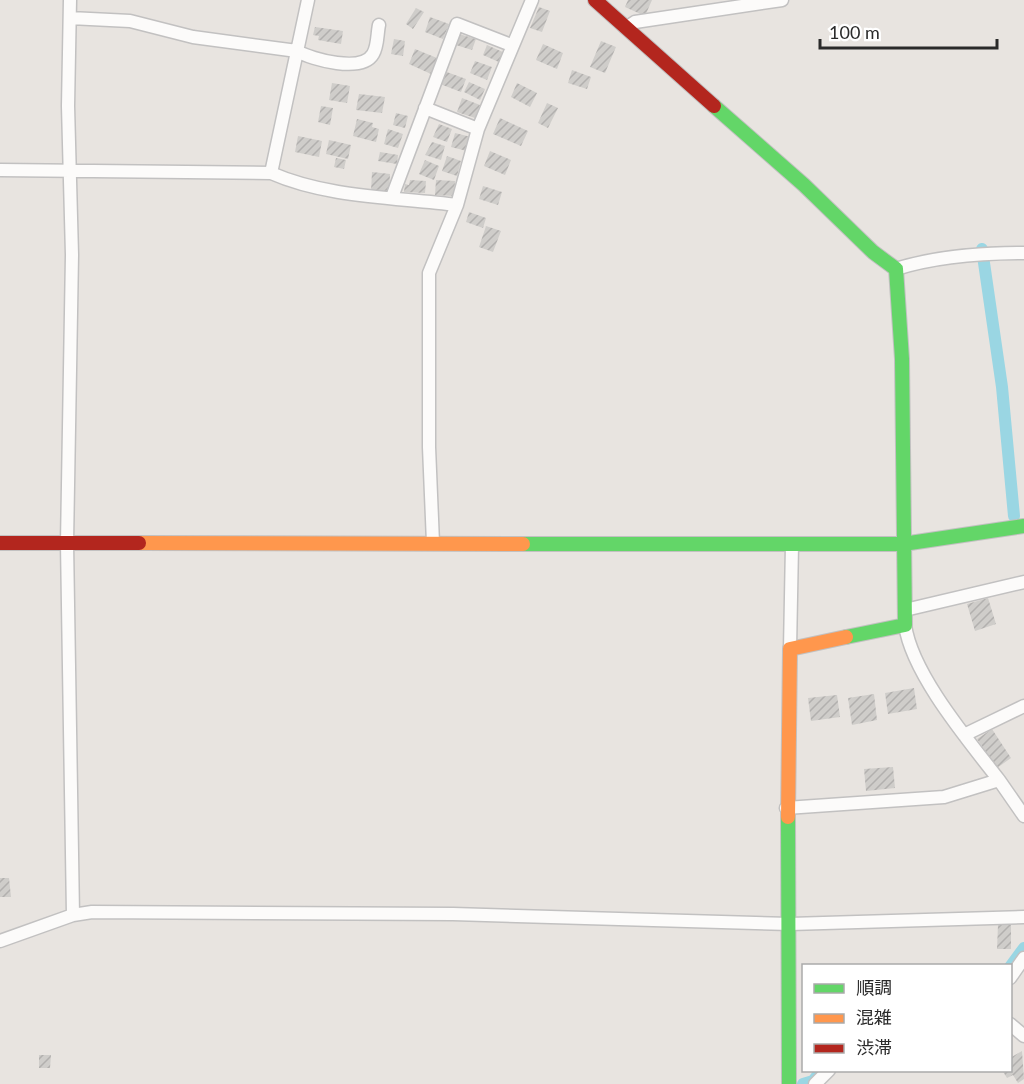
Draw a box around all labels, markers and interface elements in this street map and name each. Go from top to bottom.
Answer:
scale bar [820,12,997,50]
text: 100 m [829,21,880,43]
legend [802,964,1012,1072]
text: 順調 [856,976,892,998]
text: 混雑 [856,1006,892,1028]
text: 渋滞 [856,1036,892,1058]

